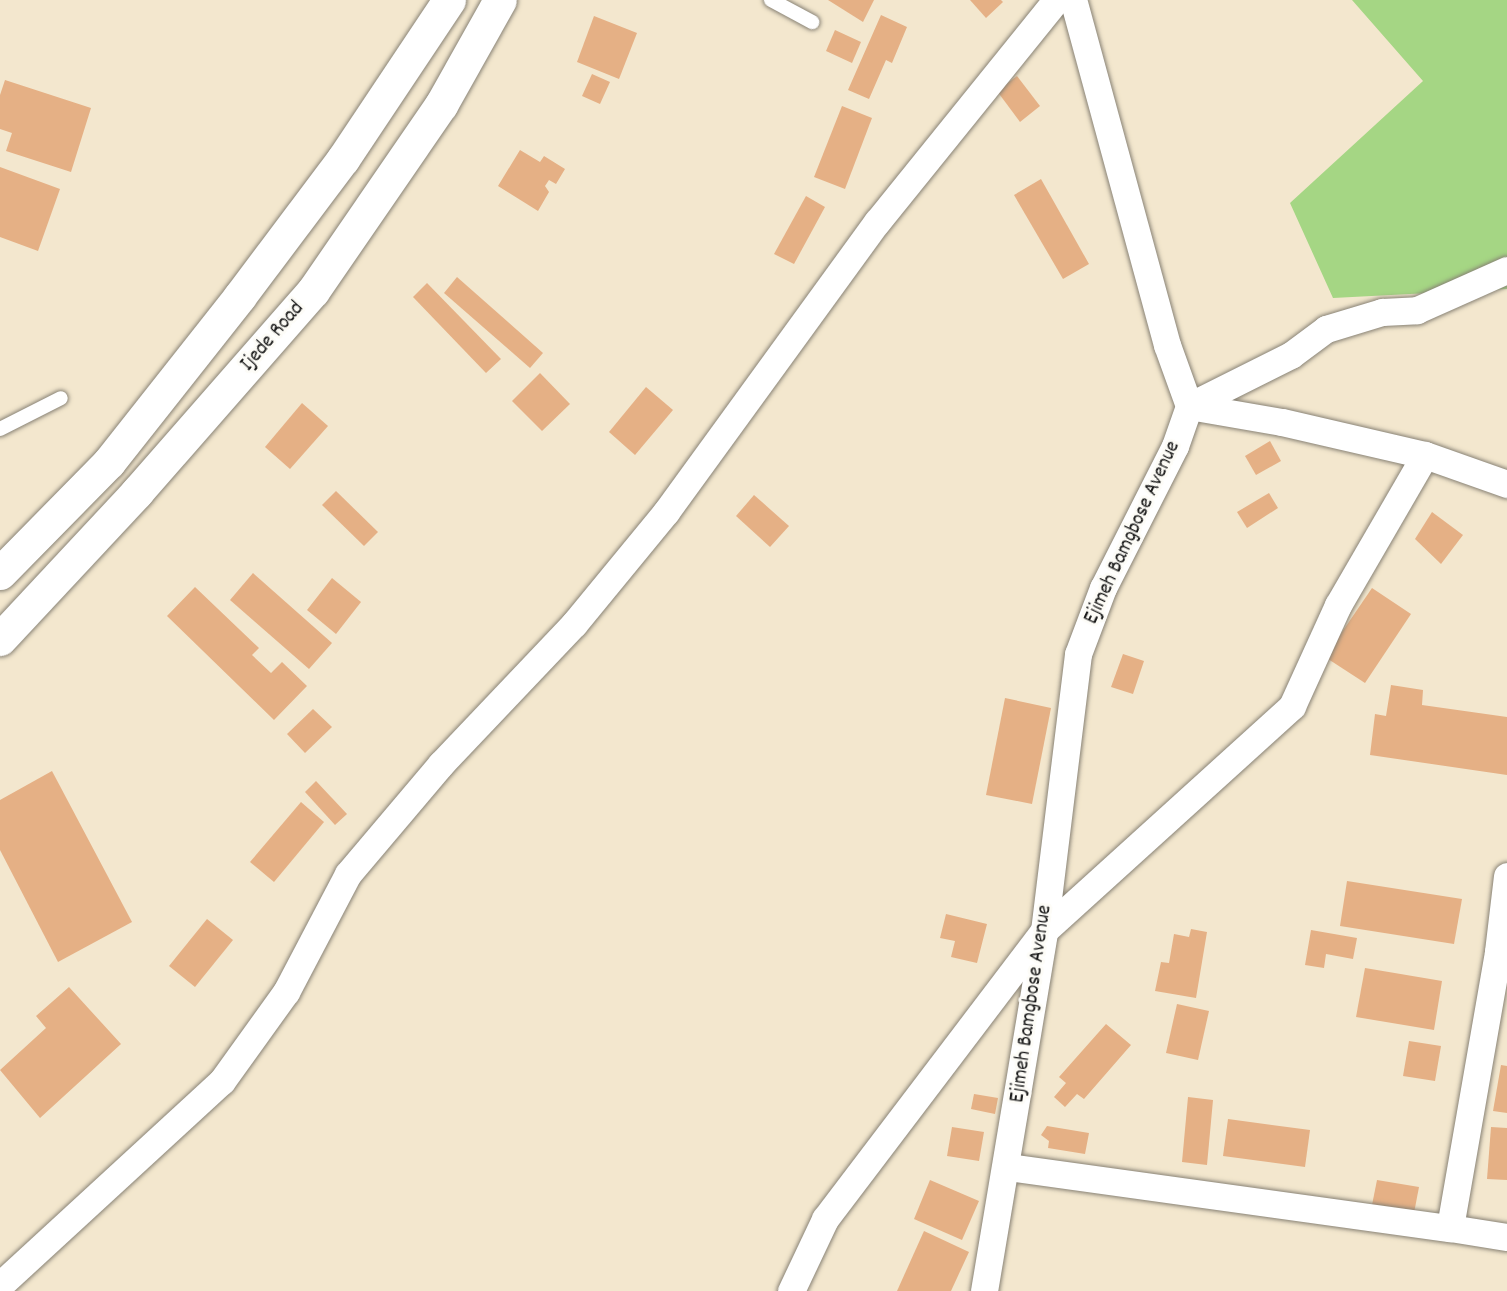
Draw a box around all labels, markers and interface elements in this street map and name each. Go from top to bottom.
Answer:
street label: Ijede Road [236,297,310,377]
street label: Ejimeh Bamgbose Avenue [1079,437,1187,629]
street label: Ejimeh Bamgbose Avenue [1006,904,1058,1104]

